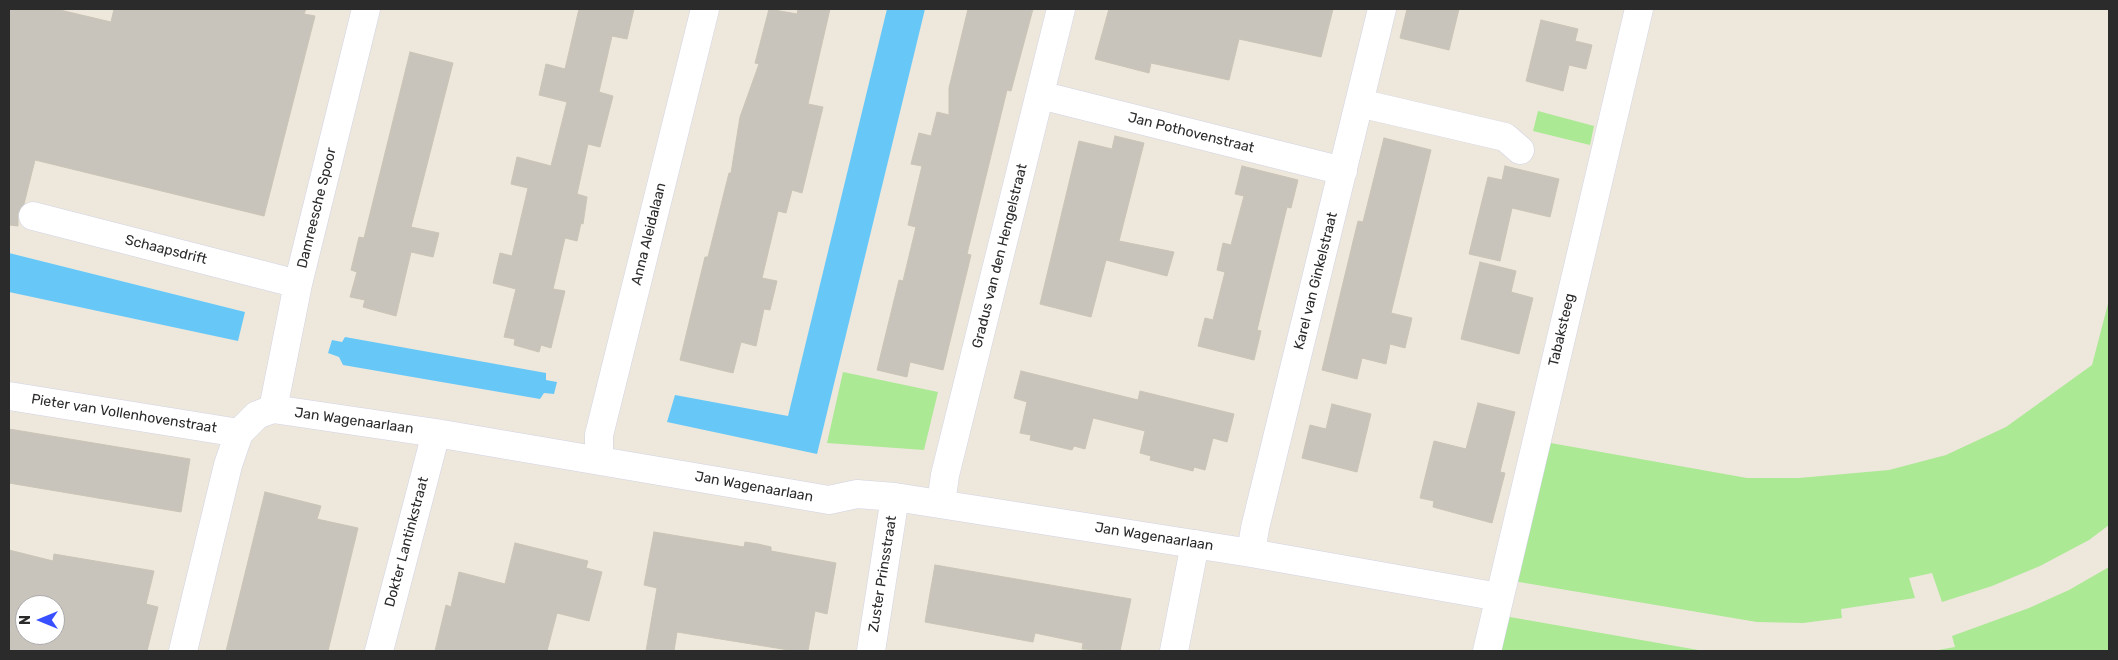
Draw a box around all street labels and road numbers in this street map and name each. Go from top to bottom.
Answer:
street label: Jan Pothovenstraat [1126,109,1256,157]
street label: Damreesche Spoor [294,146,340,270]
street label: Gradus van den Hengelstraat [969,162,1031,350]
street label: Anna Aleidalaan [628,181,670,287]
street label: Karel van Ginkelstraat [1291,210,1341,352]
street label: Schaapsdrift [123,232,209,268]
street label: Tabaksteeg [1545,292,1579,368]
street label: Pieter van Vollenhovenstraat [30,391,218,437]
street label: Jan Wagenaarlaan [293,404,415,438]
street label: Jan Wagenaarlaan [694,468,814,506]
street label: Dokter Lantinkstraat [382,475,432,609]
street label: Zuster Prinsstraat [865,515,901,633]
street label: Jan Wagenaarlaan [1093,519,1215,555]

